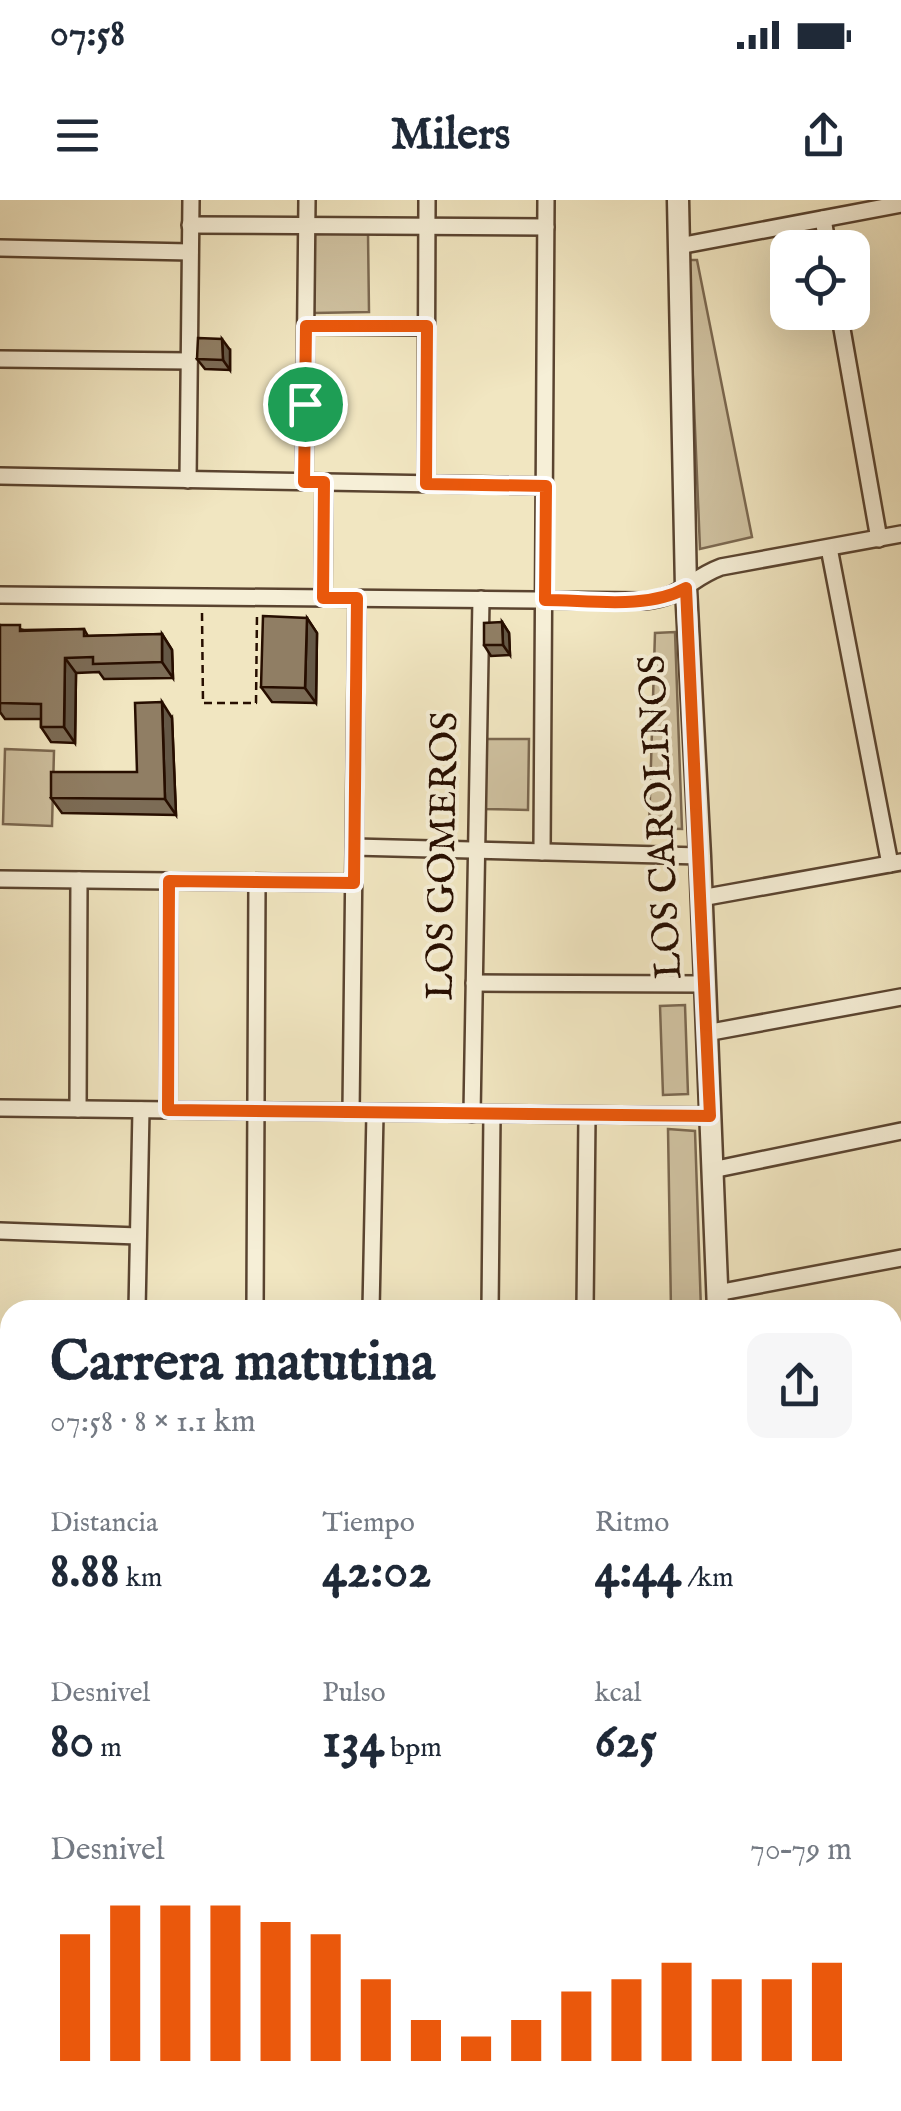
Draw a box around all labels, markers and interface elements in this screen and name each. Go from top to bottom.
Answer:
text: 07:58 [50,11,125,59]
text: Milers [391,107,510,164]
icon: menu [50,108,105,163]
icon: share [796,108,851,163]
map controls [770,230,870,330]
button: locate [770,230,870,330]
pin [263,362,348,447]
icon: arrive [278,377,333,432]
street label: LOS CAROLINOS [630,654,694,980]
street label: LOS GOMEROS [417,711,471,1001]
text: Carrera matutina [50,1329,435,1399]
button: share [747,1333,852,1438]
text: 07:58 · 8 × 1.1 km [50,1402,256,1443]
text: Distancia [50,1506,158,1541]
text: Tiempo [322,1506,415,1541]
text: Ritmo [595,1506,669,1541]
text: 8.88 [50,1541,120,1604]
text: 42:02 [322,1541,432,1604]
text: 4:44 [595,1541,681,1604]
text: km [120,1561,162,1596]
text: /km [681,1561,734,1596]
text: Desnivel [50,1676,150,1711]
text: Pulso [322,1676,386,1711]
text: kcal [595,1676,641,1711]
text: 80 [50,1711,94,1774]
text: 134 [322,1711,384,1774]
text: 625 [595,1711,657,1774]
text: m [94,1731,122,1766]
text: bpm [384,1731,442,1766]
text: Desnivel [50,1830,165,1871]
text: 70–79 m [750,1830,852,1871]

